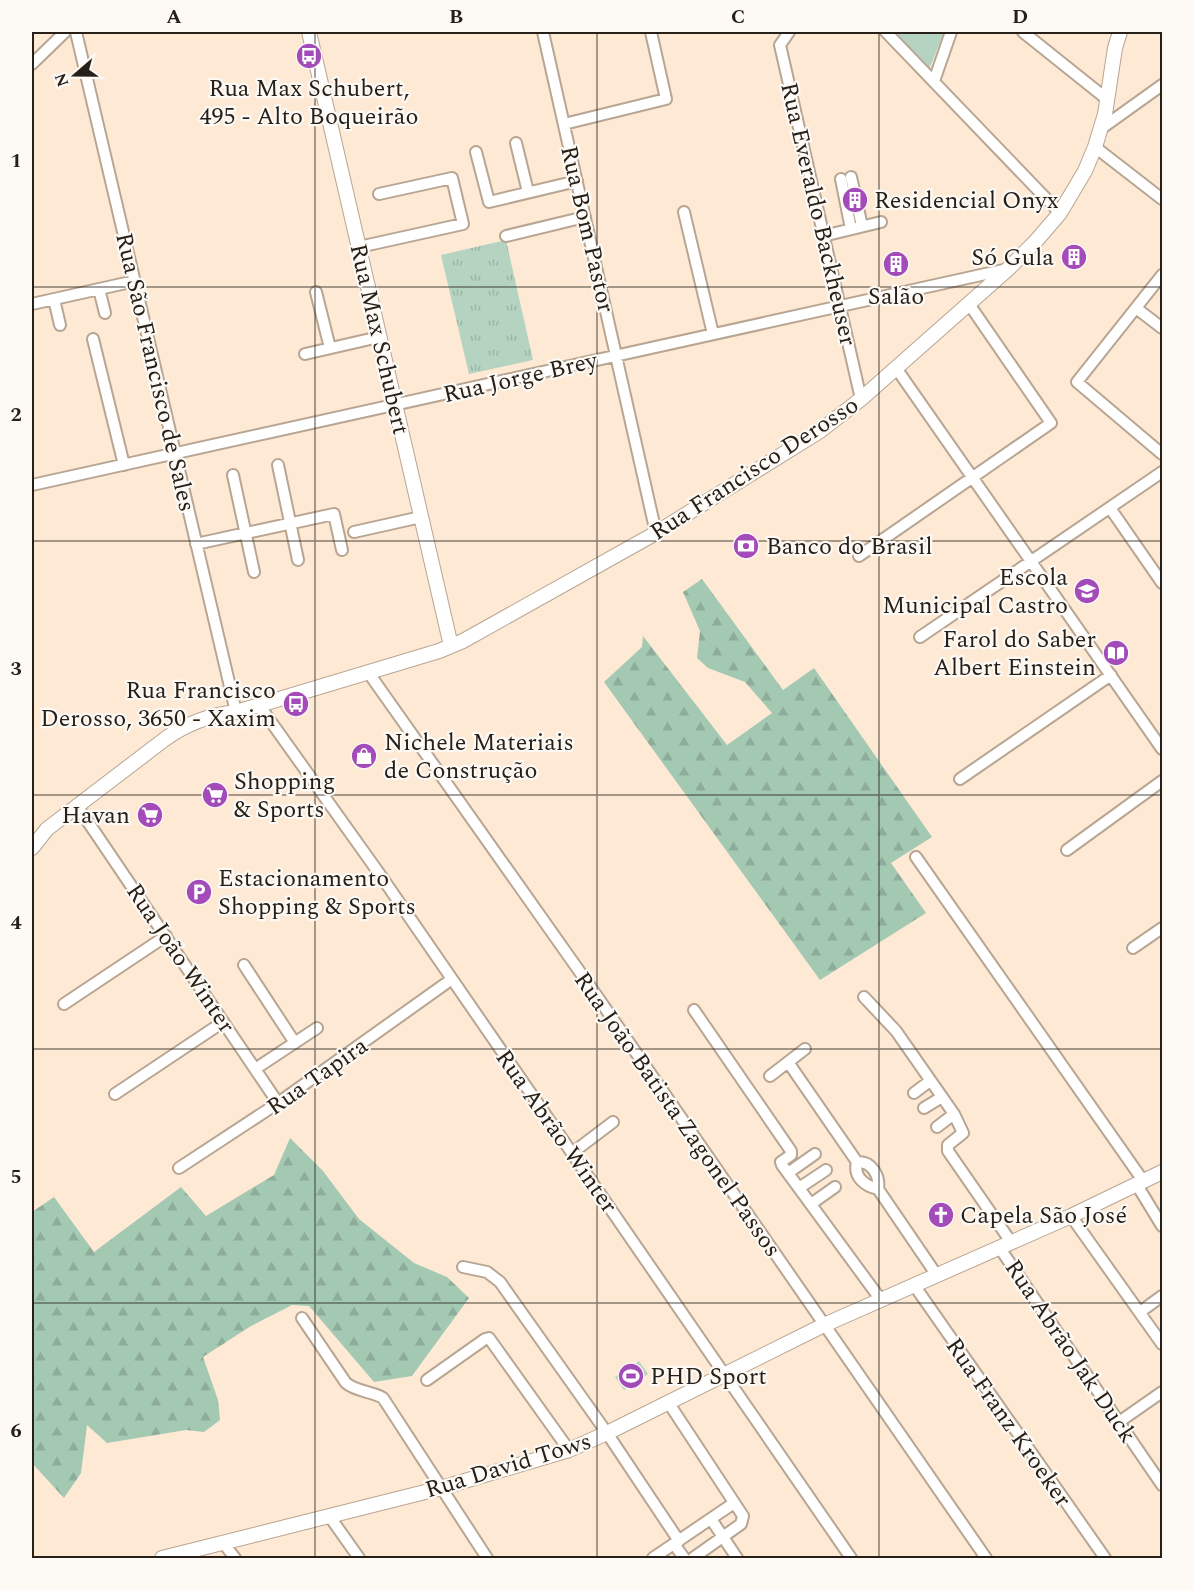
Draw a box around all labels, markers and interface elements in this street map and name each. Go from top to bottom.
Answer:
text: A [166,2,182,32]
text: B [449,2,463,32]
text: C [731,2,745,32]
text: D [1012,2,1028,32]
bus stop icon: Rua Max Schubert, 495 - Alto Boqueirão [294,41,324,71]
north arrow [45,45,105,105]
text: N [48,70,75,90]
place label: Rua Max Schubert, 495 - Alto Boqueirão [200,71,418,135]
street label: Rua Everaldo Backheuser [770,79,866,350]
street label: Rua Bom Pastor [550,142,624,316]
text: 1 [10,146,22,176]
place label: Residencial Onyx [874,183,1059,219]
building icon: Residencial Onyx [840,185,870,215]
street label: Rua São Francisco de Sales [105,229,205,515]
street label: Rua Max Schubert [340,240,418,438]
place label: Só Gula [971,240,1054,276]
building icon: Só Gula [1059,242,1089,272]
building icon: Salão [881,249,911,279]
place label: Salão [868,279,924,315]
street label: Rua Jorge Brey [440,342,602,413]
street label: Rua Francisco Derosso [643,388,866,550]
text: 2 [10,400,22,430]
place label: Banco do Brasil [766,529,933,565]
bank icon: Banco do Brasil [731,531,761,561]
place label: Escola Municipal Castro [882,560,1068,624]
school or university icon: Escola Municipal Castro [1072,576,1102,606]
place label: Farol do Saber Albert Einstein [933,622,1096,686]
library icon: Farol do Saber Albert Einstein [1101,638,1131,668]
text: 3 [10,654,22,684]
place label: Rua Francisco Derosso, 3650 - Xaxim [40,673,276,737]
bus stop icon: Rua Francisco Derosso, 3650 - Xaxim [281,689,311,719]
place label: Nichele Materiais de Construção [384,725,574,789]
shop icon: Nichele Materiais de Construção [349,741,379,771]
place label: Shopping & Sports [234,764,335,828]
supermarket icon: Shopping & Sports [200,780,230,810]
place label: Havan [62,798,130,834]
supermarket icon: Havan [135,800,165,830]
place label: Estacionamento Shopping & Sports [218,861,416,925]
street label: Rua João Winter [117,876,244,1041]
parking icon: Estacionamento Shopping & Sports [184,877,214,907]
text: 4 [10,908,22,938]
street label: Rua João Batista Zagonel Passos [564,964,790,1265]
street label: Rua Tapira [259,1028,376,1125]
street label: Rua Abrão Winter [486,1042,626,1221]
text: 5 [10,1162,22,1192]
place label: Capela São José [960,1198,1127,1234]
church icon: Capela São José [926,1200,956,1230]
street label: Rua Abrão Jak Duck [995,1252,1145,1451]
street label: Rua Franz Kroeker [936,1331,1080,1515]
place label: PHD Sport [650,1359,767,1395]
sports icon: PHD Sport [616,1361,646,1391]
text: 6 [10,1416,22,1446]
street label: Rua David Tows [421,1424,596,1508]

